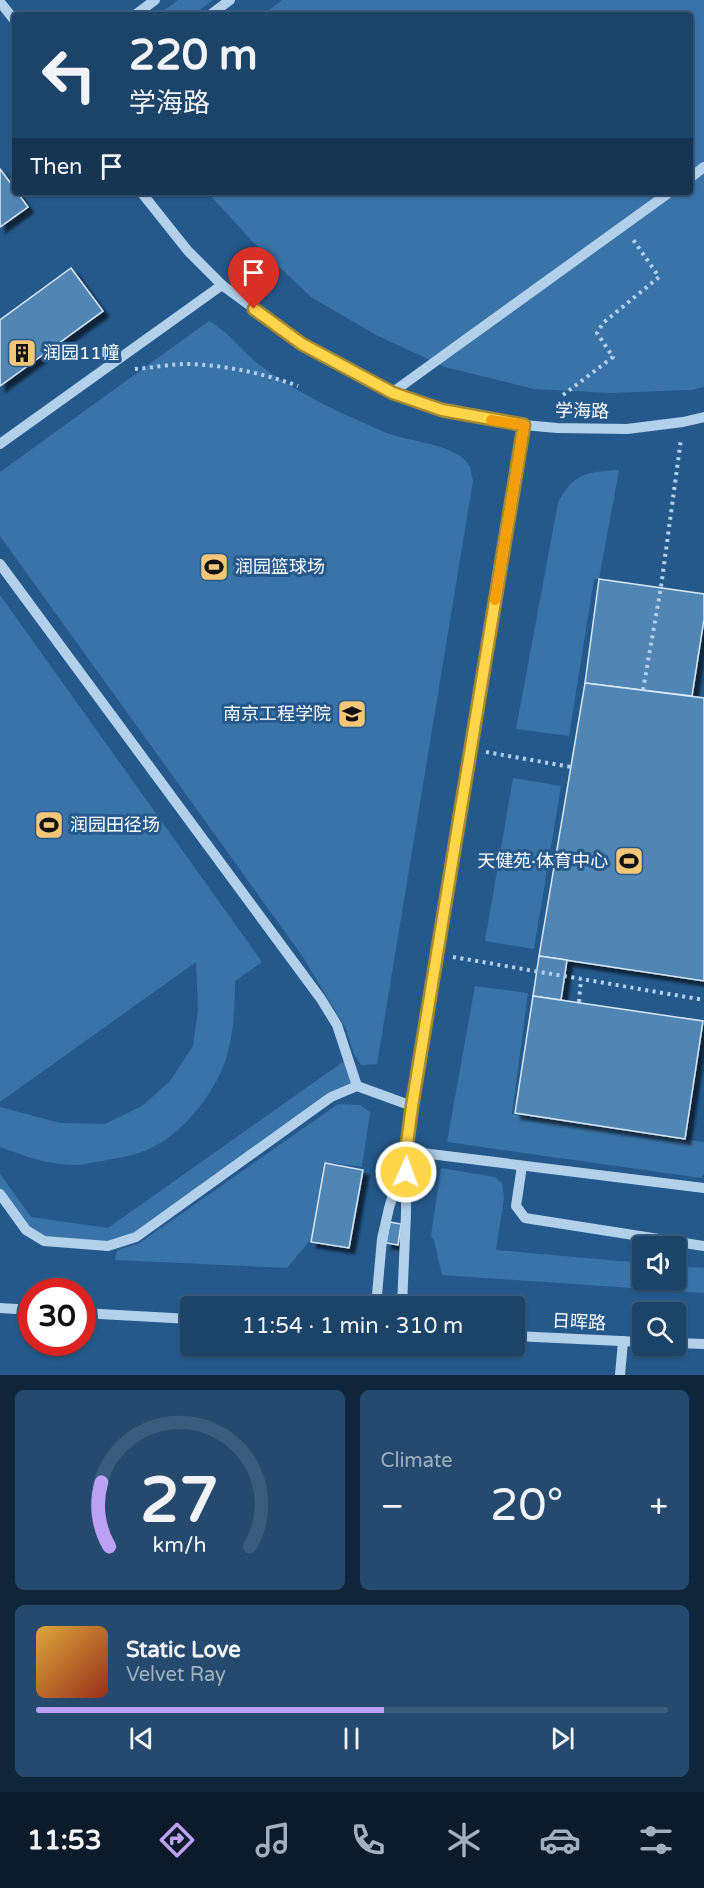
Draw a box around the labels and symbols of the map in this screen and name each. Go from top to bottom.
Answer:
pin [228,247,279,309]
building icon: 润园11幢 [6,337,38,369]
place label: 润园11幢 [43,342,120,364]
street label: 学海路 [555,400,609,422]
sports icon: 润园篮球场 [198,551,230,583]
place label: 润园篮球场 [235,556,325,578]
school or university icon: 南京工程学院 [336,698,368,730]
place label: 南京工程学院 [223,703,331,725]
sports icon: 润园田径场 [33,809,65,841]
place label: 润园田径场 [70,814,160,836]
sports icon: 天健苑·体育中心 [613,845,645,877]
place label: 天健苑·体育中心 [477,850,608,872]
position arrow [374,1140,438,1204]
speed limit sign: 30 [18,1278,96,1356]
street label: 日晖路 [551,1310,607,1334]

